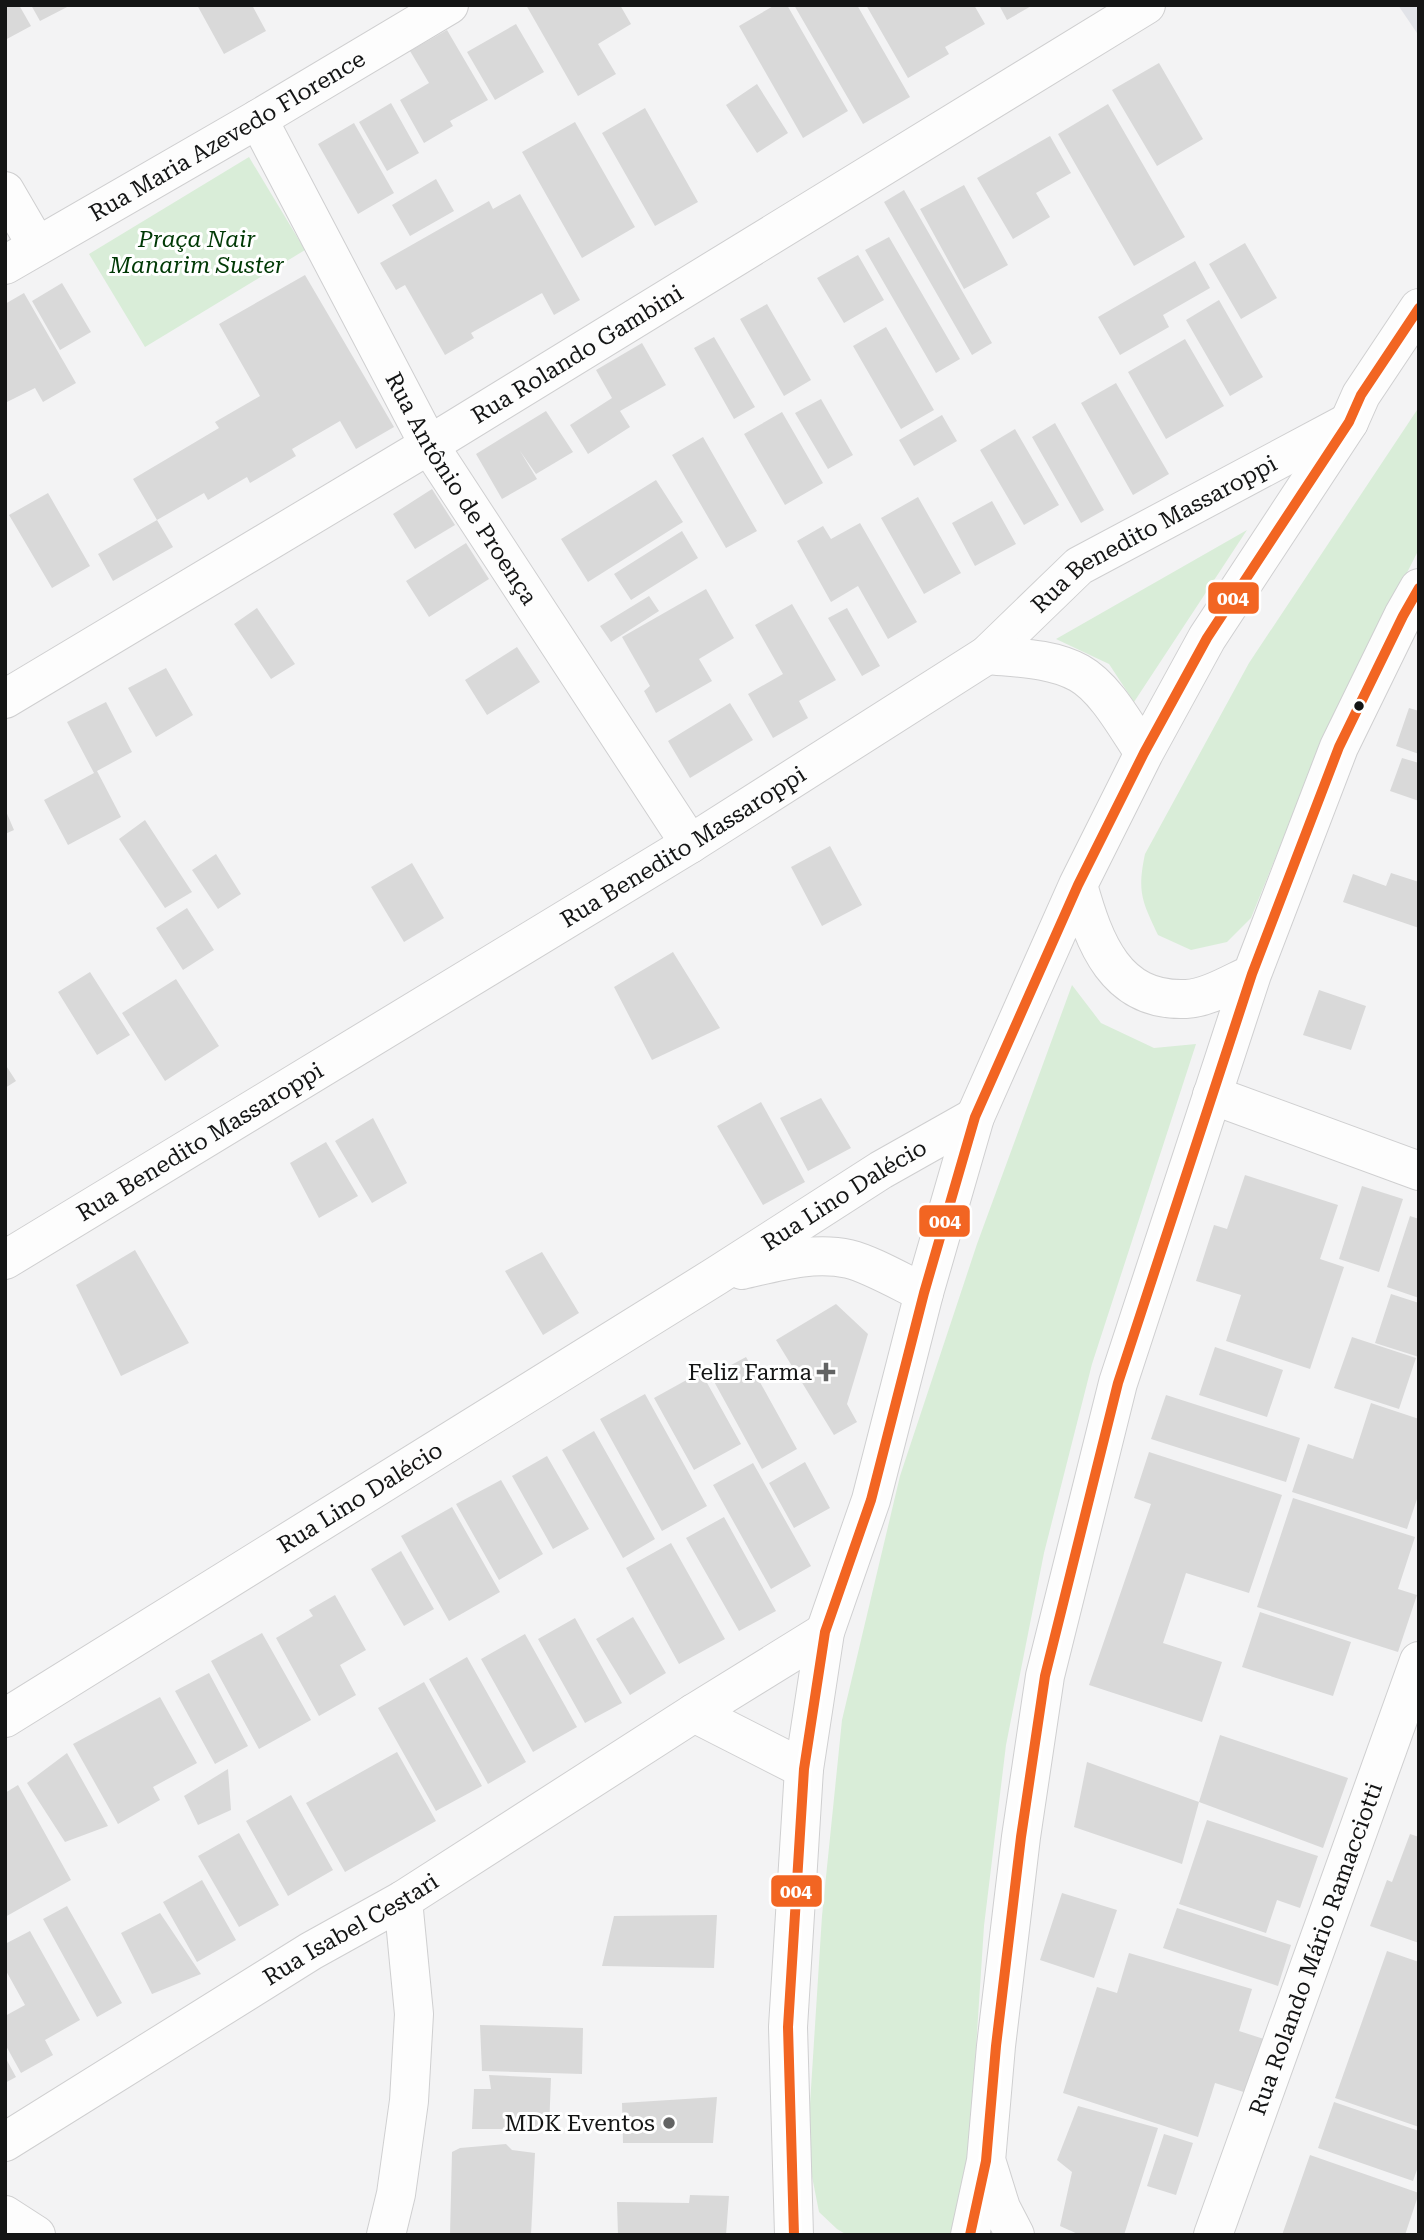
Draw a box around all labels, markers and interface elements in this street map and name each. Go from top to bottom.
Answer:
street label: Rua Maria Azevedo Florence [85,45,370,227]
park label: Praça Nair Manarim Suster [108,226,285,279]
street label: Rua Rolando Gambini [467,280,688,430]
street label: Rua Antônio de Proença [379,368,543,610]
street label: Rua Benedito Massaroppi [1026,450,1282,619]
line badge: 004 [1207,581,1260,615]
text: 004 [1217,587,1249,610]
unlabelled marker [1352,699,1366,713]
street label: Rua Benedito Massaroppi [556,761,811,933]
street label: Rua Benedito Massaroppi [72,1057,328,1227]
street label: Rua Lino Dalécio [757,1134,932,1257]
line badge: 004 [918,1204,971,1238]
text: 004 [929,1210,961,1233]
place label: Feliz Farma [688,1359,813,1386]
marker: Feliz Farma [818,1364,834,1380]
street label: Rua Lino Dalécio [273,1436,448,1559]
street label: Rua Rolando Mário Ramacciotti [1244,1779,1388,2119]
street label: Rua Isabel Cestari [258,1868,444,1991]
line badge: 004 [770,1874,823,1908]
text: 004 [780,1880,812,1903]
place label: MDK Eventos [505,2110,655,2137]
marker: MDK Eventos [661,2115,677,2131]

